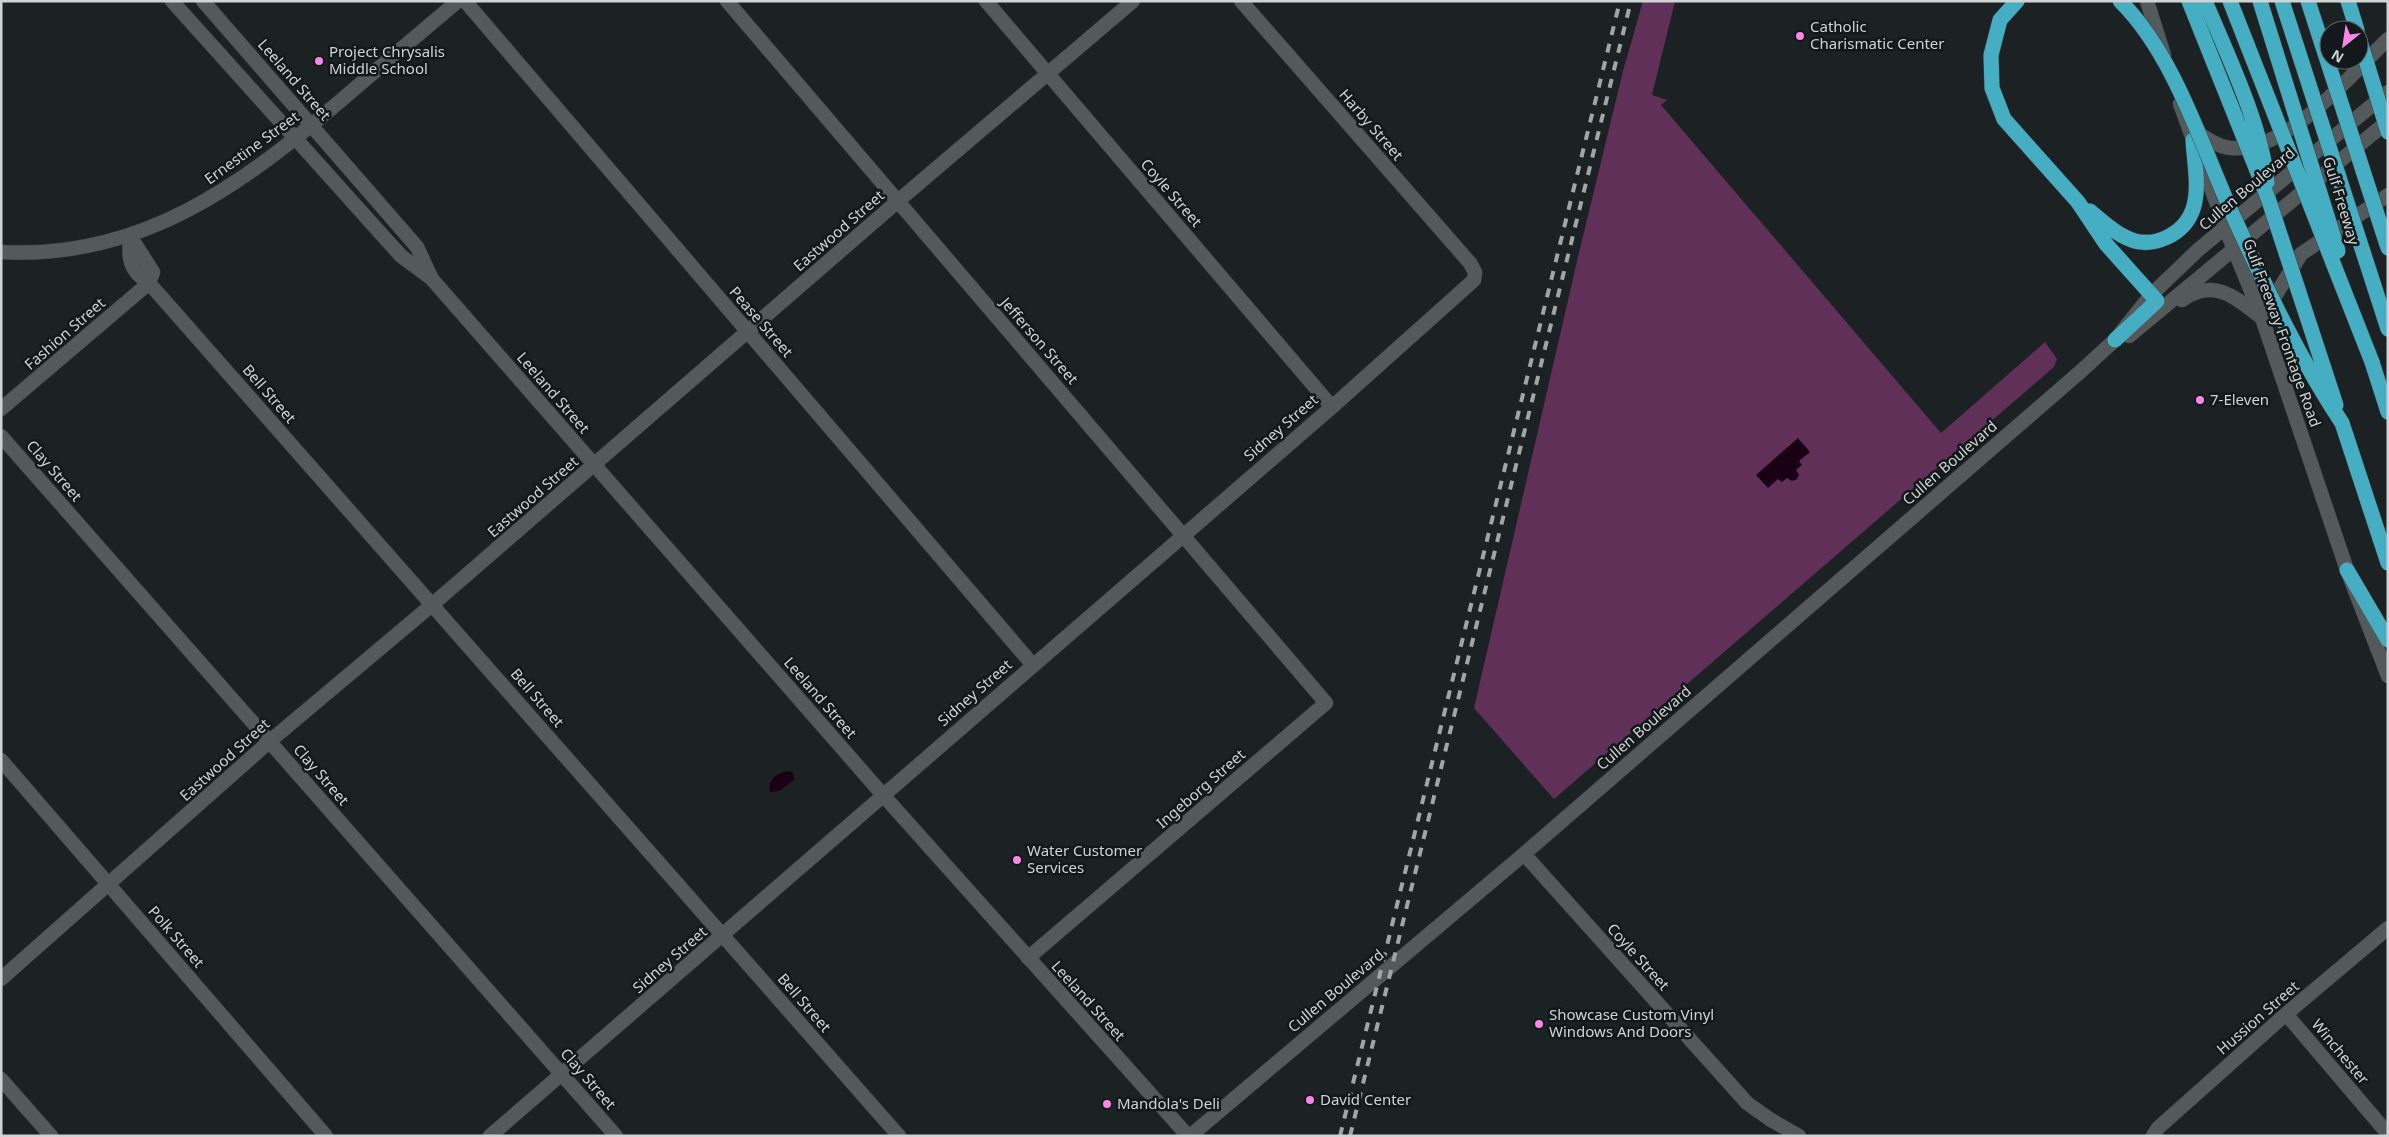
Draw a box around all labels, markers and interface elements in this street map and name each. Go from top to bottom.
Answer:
place label: Catholic Charismatic Center [1810,16,1945,53]
north arrow [2319,20,2369,70]
marker: Catholic Charismatic Center [1794,30,1806,42]
street label: Leeland Street [254,35,336,125]
place label: Project Chrysalis Middle School [329,41,445,78]
text: N [2328,46,2347,68]
marker: Project Chrysalis Middle School [313,55,325,67]
street label: Harby Street [1335,85,1409,165]
street label: Ernestine Street [200,106,303,188]
street label: Cullen Boulevard [2194,142,2299,234]
street label: Coyle Street [1137,154,1207,231]
street label: Gulf Freeway [2319,154,2365,248]
street label: Eastwood Street [789,185,888,275]
street label: Gulf Freeway Frontage Road [2240,236,2326,429]
street label: Pease Street [726,282,798,361]
street label: Jefferson Street [995,291,1083,388]
street label: Fashion Street [20,292,109,374]
street label: Leeland Street [513,348,595,438]
street label: Bell Street [239,360,301,427]
street label: Sidney Street [1239,389,1322,465]
place label: 7-Eleven [2210,389,2269,409]
marker: 7-Eleven [2194,394,2206,406]
street label: Cullen Boulevard [1898,416,2001,509]
street label: Clay Street [23,435,87,506]
street label: Eastwood Street [483,451,582,541]
street label: Leeland Street [780,653,862,743]
street label: Sidney Street [933,654,1016,730]
street label: Bell Street [507,664,569,731]
street label: Cullen Boulevard [1592,681,1695,774]
street label: Eastwood Street [175,713,274,805]
street label: Clay Street [290,739,354,810]
street label: Ingeborg Street [1152,744,1249,832]
place label: Water Customer Services [1027,840,1142,877]
marker: Water Customer Services [1011,854,1023,866]
street label: Polk Street [144,901,210,972]
street label: Coyle Street [1603,918,1675,995]
street label: Sidney Street [628,921,711,997]
street label: Cullen Boulevard [1283,944,1388,1036]
street label: Leeland Street [1047,956,1130,1045]
street label: Bell Street [774,969,836,1036]
street label: Hussion Street [2212,976,2303,1059]
place label: Showcase Custom Vinyl Windows And Doors [1549,1004,1714,1041]
street label: Winchester [2308,1015,2374,1088]
marker: Showcase Custom Vinyl Windows And Doors [1533,1018,1545,1030]
street label: Clay Street [557,1043,621,1114]
place label: David Center [1320,1089,1411,1109]
place label: Mandola's Deli [1117,1093,1220,1113]
marker: David Center [1304,1094,1316,1106]
marker: Mandola's Deli [1101,1098,1113,1110]

